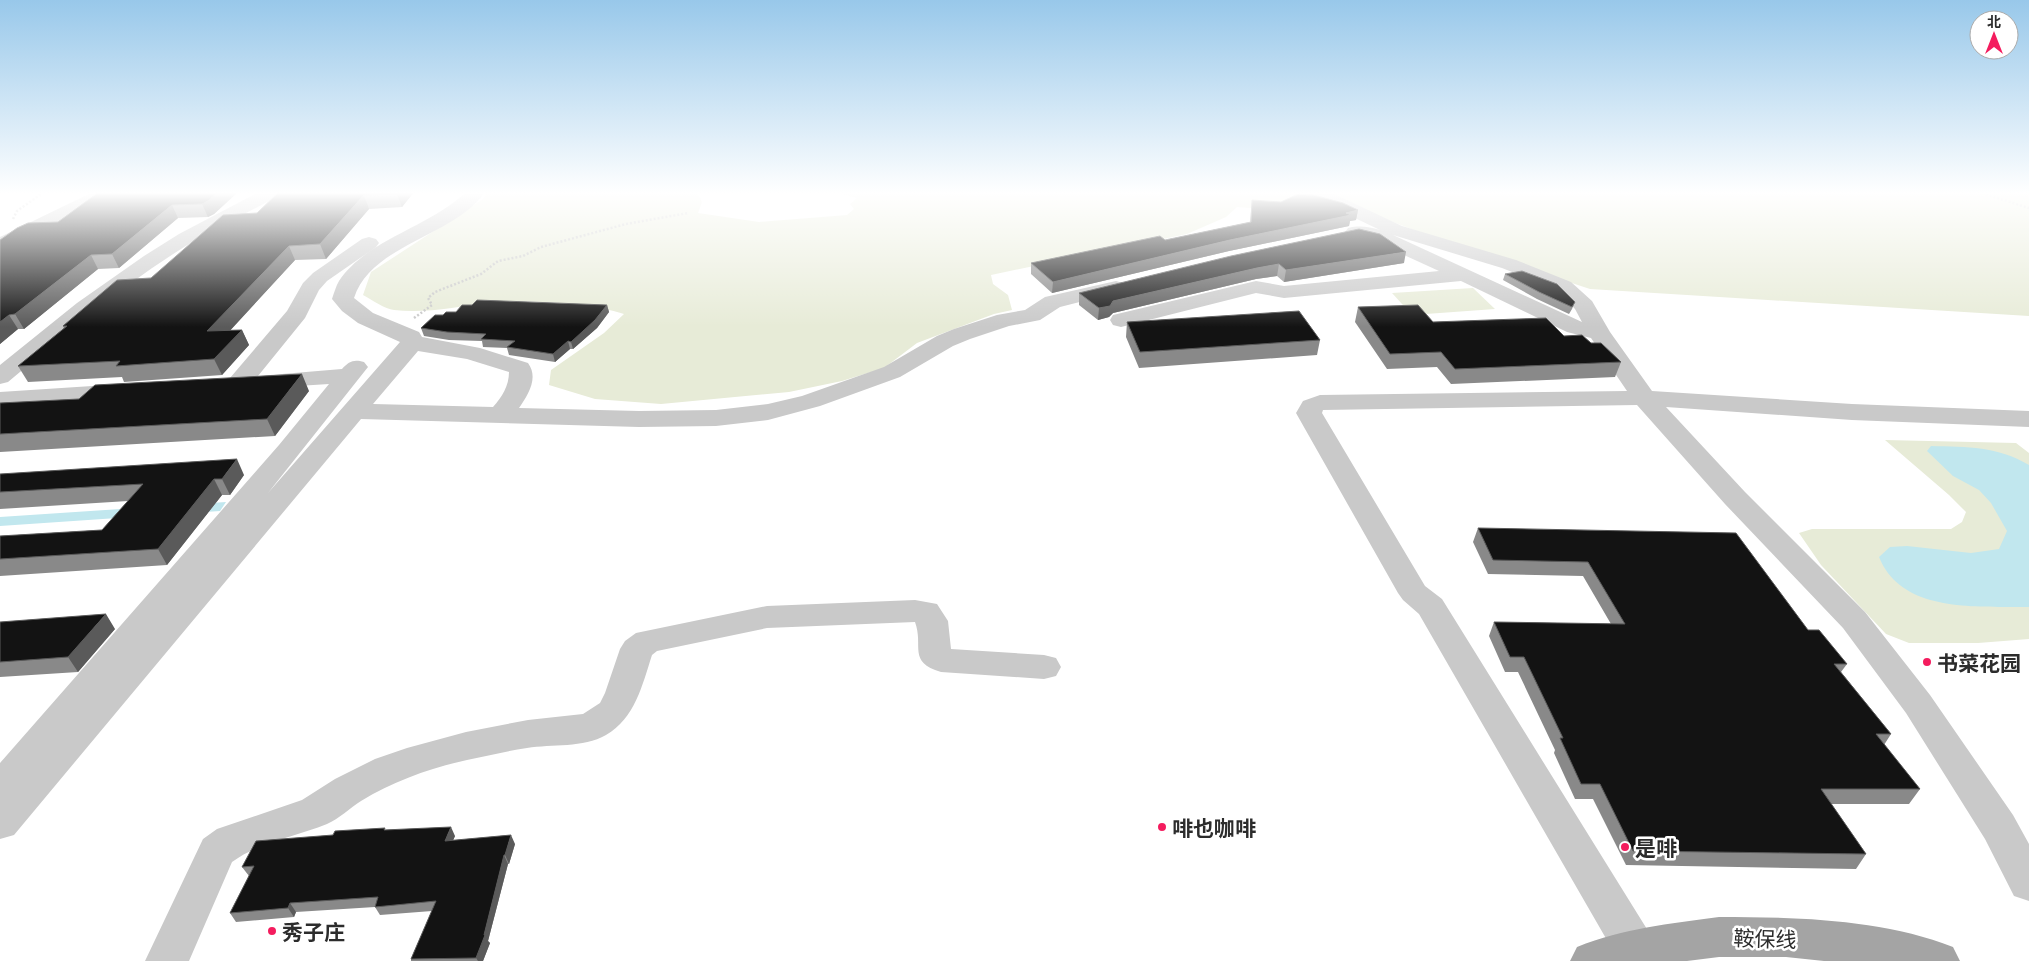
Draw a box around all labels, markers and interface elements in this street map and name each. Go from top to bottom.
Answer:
north arrow [1969,10,2019,60]
text: 北 [1987,13,2001,30]
place label: 书菜花园 [1937,650,2021,675]
marker: 书菜花园 [1921,656,1933,668]
place label: 啡也咖啡 [1172,815,1256,840]
marker: 啡也咖啡 [1156,821,1168,833]
place label: 是啡 [1635,835,1677,860]
marker: 是啡 [1619,841,1631,853]
place label: 秀子庄 [282,919,345,944]
street label: 鞍保线 [1733,924,1797,952]
marker: 秀子庄 [266,925,278,937]

